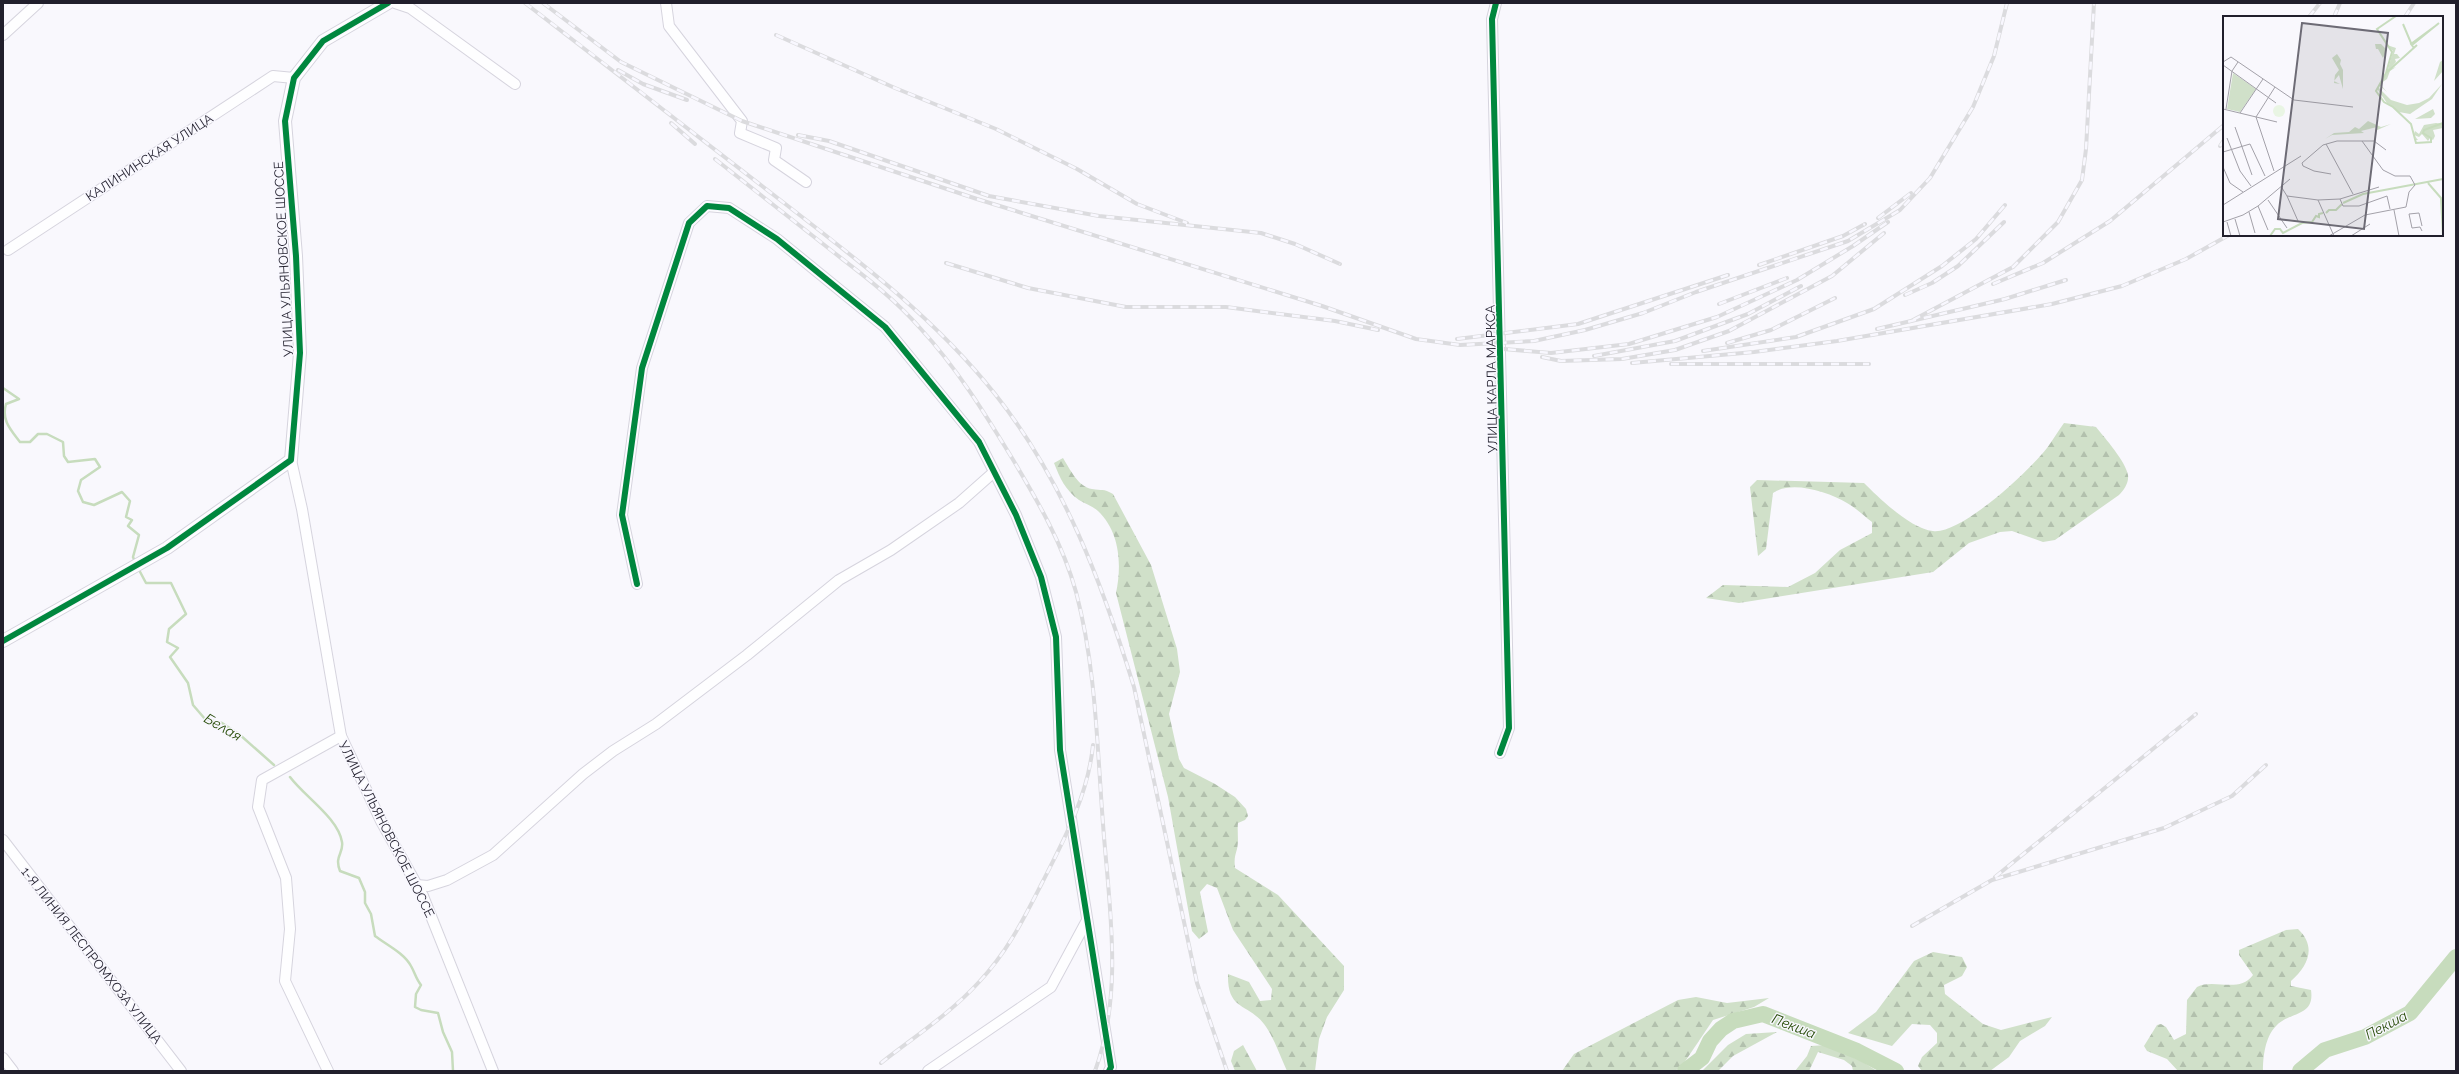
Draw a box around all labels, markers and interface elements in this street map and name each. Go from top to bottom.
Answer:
inset map [2223,16,2443,236]
street label: КАЛИНИНСКАЯ УЛИЦА [83,111,216,204]
street label: УЛИЦА УЛЬЯНОВСКОЕ ШОССЕ [271,161,296,357]
street label: УЛИЦА КАРЛА МАРКСА [1483,304,1500,453]
water label: Белая [202,710,245,744]
street label: УЛИЦА УЛЬЯНОВСКОЕ ШОССЕ [335,739,438,920]
street label: 1-Я ЛИНИЯ ЛЕСПРОМХОЗА УЛИЦА [18,864,165,1047]
water label: Пекша [2362,1007,2410,1043]
water label: Пекша [1770,1010,1818,1042]

